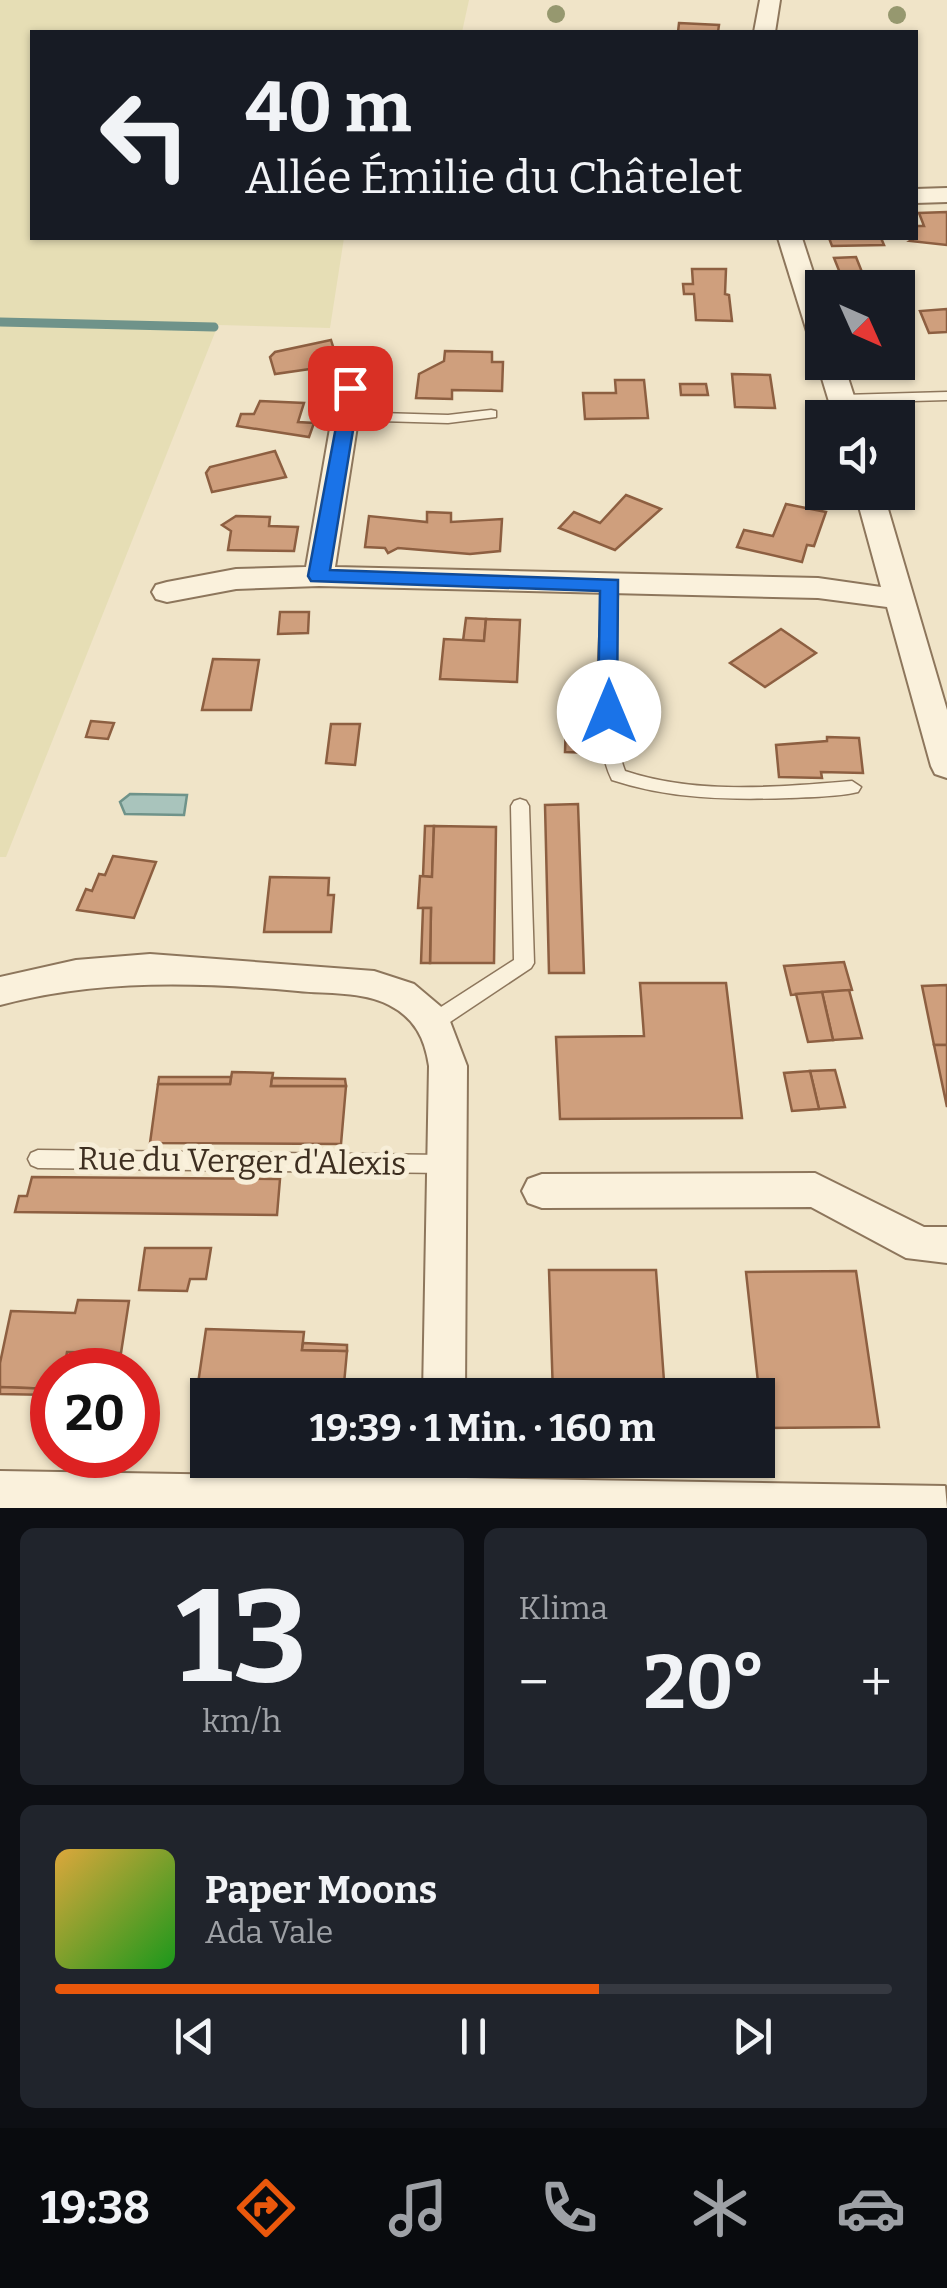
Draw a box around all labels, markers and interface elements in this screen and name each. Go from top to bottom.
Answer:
text: 40 m [245,66,411,150]
icon: left [80,70,210,200]
text: Allée Émilie du Châtelet [245,151,742,205]
north arrow [805,270,915,380]
map controls [805,270,915,510]
pin [308,346,393,431]
icon: arrive [323,361,378,416]
button: sound [805,400,915,510]
position arrow [557,660,661,764]
street label: Rue du Verger d'Alexis [77,1139,407,1183]
speed limit sign: 20 [30,1348,160,1478]
text: 19:39 · 1 Min. · 160 m [310,1405,655,1451]
text: 13 [176,1559,307,1715]
text: Klima [519,1589,608,1627]
text: 20° [644,1638,766,1728]
text: − [519,1650,549,1716]
text: + [861,1650,892,1716]
text: km/h [202,1702,281,1740]
text: Paper Moons [205,1867,437,1913]
text: Ada Vale [205,1913,333,1951]
icon: previous [167,2009,222,2064]
icon: pause [446,2009,501,2064]
icon: next [725,2009,780,2064]
icon: directions [231,2173,301,2243]
icon: music [383,2173,453,2243]
icon: phone [534,2173,604,2243]
icon: climate [685,2173,755,2243]
icon: car [836,2173,906,2243]
text: 19:38 [41,2181,150,2235]

